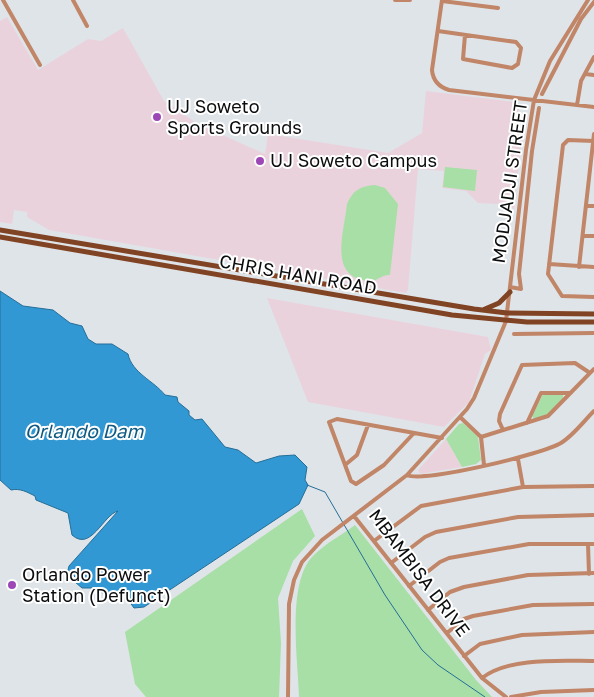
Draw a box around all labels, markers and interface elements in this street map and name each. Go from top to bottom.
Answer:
place label: UJ Soweto Sports Grounds [167,95,302,138]
street label: MODJADJI STREET [487,99,531,264]
marker: UJ Soweto Sports Grounds [151,111,163,123]
place label: UJ Soweto Campus [270,149,437,171]
marker: UJ Soweto Campus [254,155,266,167]
street label: CHRIS HANI ROAD [218,249,379,299]
water label: Orlando Dam [25,419,145,442]
street label: MBAMBISA DRIVE [365,504,475,640]
place label: Orlando Power Station (Defunct) [22,563,171,606]
marker: Orlando Power Station (Defunct) [6,579,18,591]

